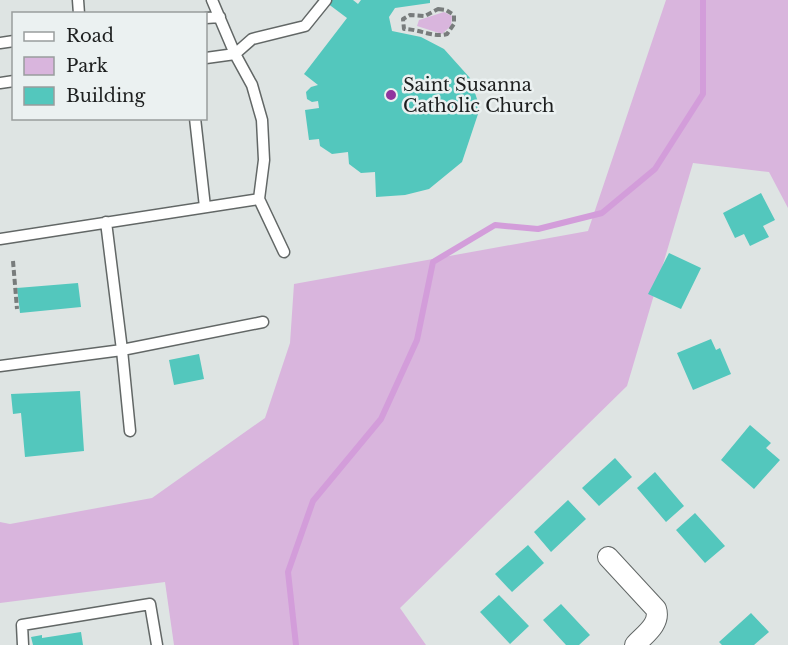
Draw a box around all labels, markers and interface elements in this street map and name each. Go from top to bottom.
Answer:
legend [12,12,207,120]
text: Road [66,25,114,47]
text: Park [66,55,108,77]
place label: Saint Susanna Catholic Church [403,74,554,117]
text: Building [66,85,145,107]
marker: Saint Susanna Catholic Church [384,88,398,102]

